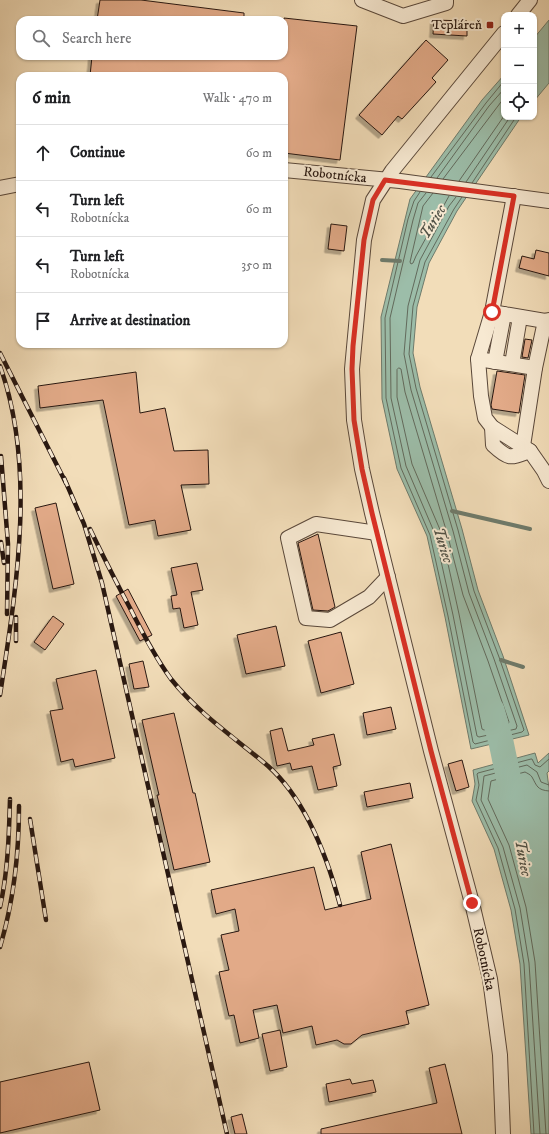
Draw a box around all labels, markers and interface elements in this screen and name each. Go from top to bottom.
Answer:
map controls [501,12,537,120]
button: + [501,12,537,48]
search box [16,16,288,60]
place label: Tepláreň [432,16,483,34]
marker: Tepláreň [485,20,495,30]
icon: search [30,27,52,49]
text: Search here [62,29,131,48]
button: − [501,48,537,84]
button: locate [501,84,537,120]
text: 6 min [32,87,71,109]
text: Walk · 470 m [203,90,272,106]
icon: ahead [32,142,54,164]
text: Continue [70,143,125,162]
text: 60 m [246,145,272,161]
street label: Robotnícka [302,163,368,187]
text: Turn left [70,191,124,210]
icon: left [32,198,54,220]
text: 60 m [246,201,272,217]
water label: Turiec [416,201,451,242]
text: Robotnícka [70,210,129,226]
text: Turn left [70,247,124,266]
icon: left [32,254,54,276]
text: 350 m [241,257,272,273]
text: Robotnícka [70,266,129,282]
route start [483,303,501,321]
icon: arrive [32,310,54,332]
text: Arrive at destination [70,311,190,330]
water label: Turiec [429,525,458,566]
water label: Turiec [510,838,536,878]
route end [463,894,481,912]
street label: Robotnícka [469,926,499,992]

